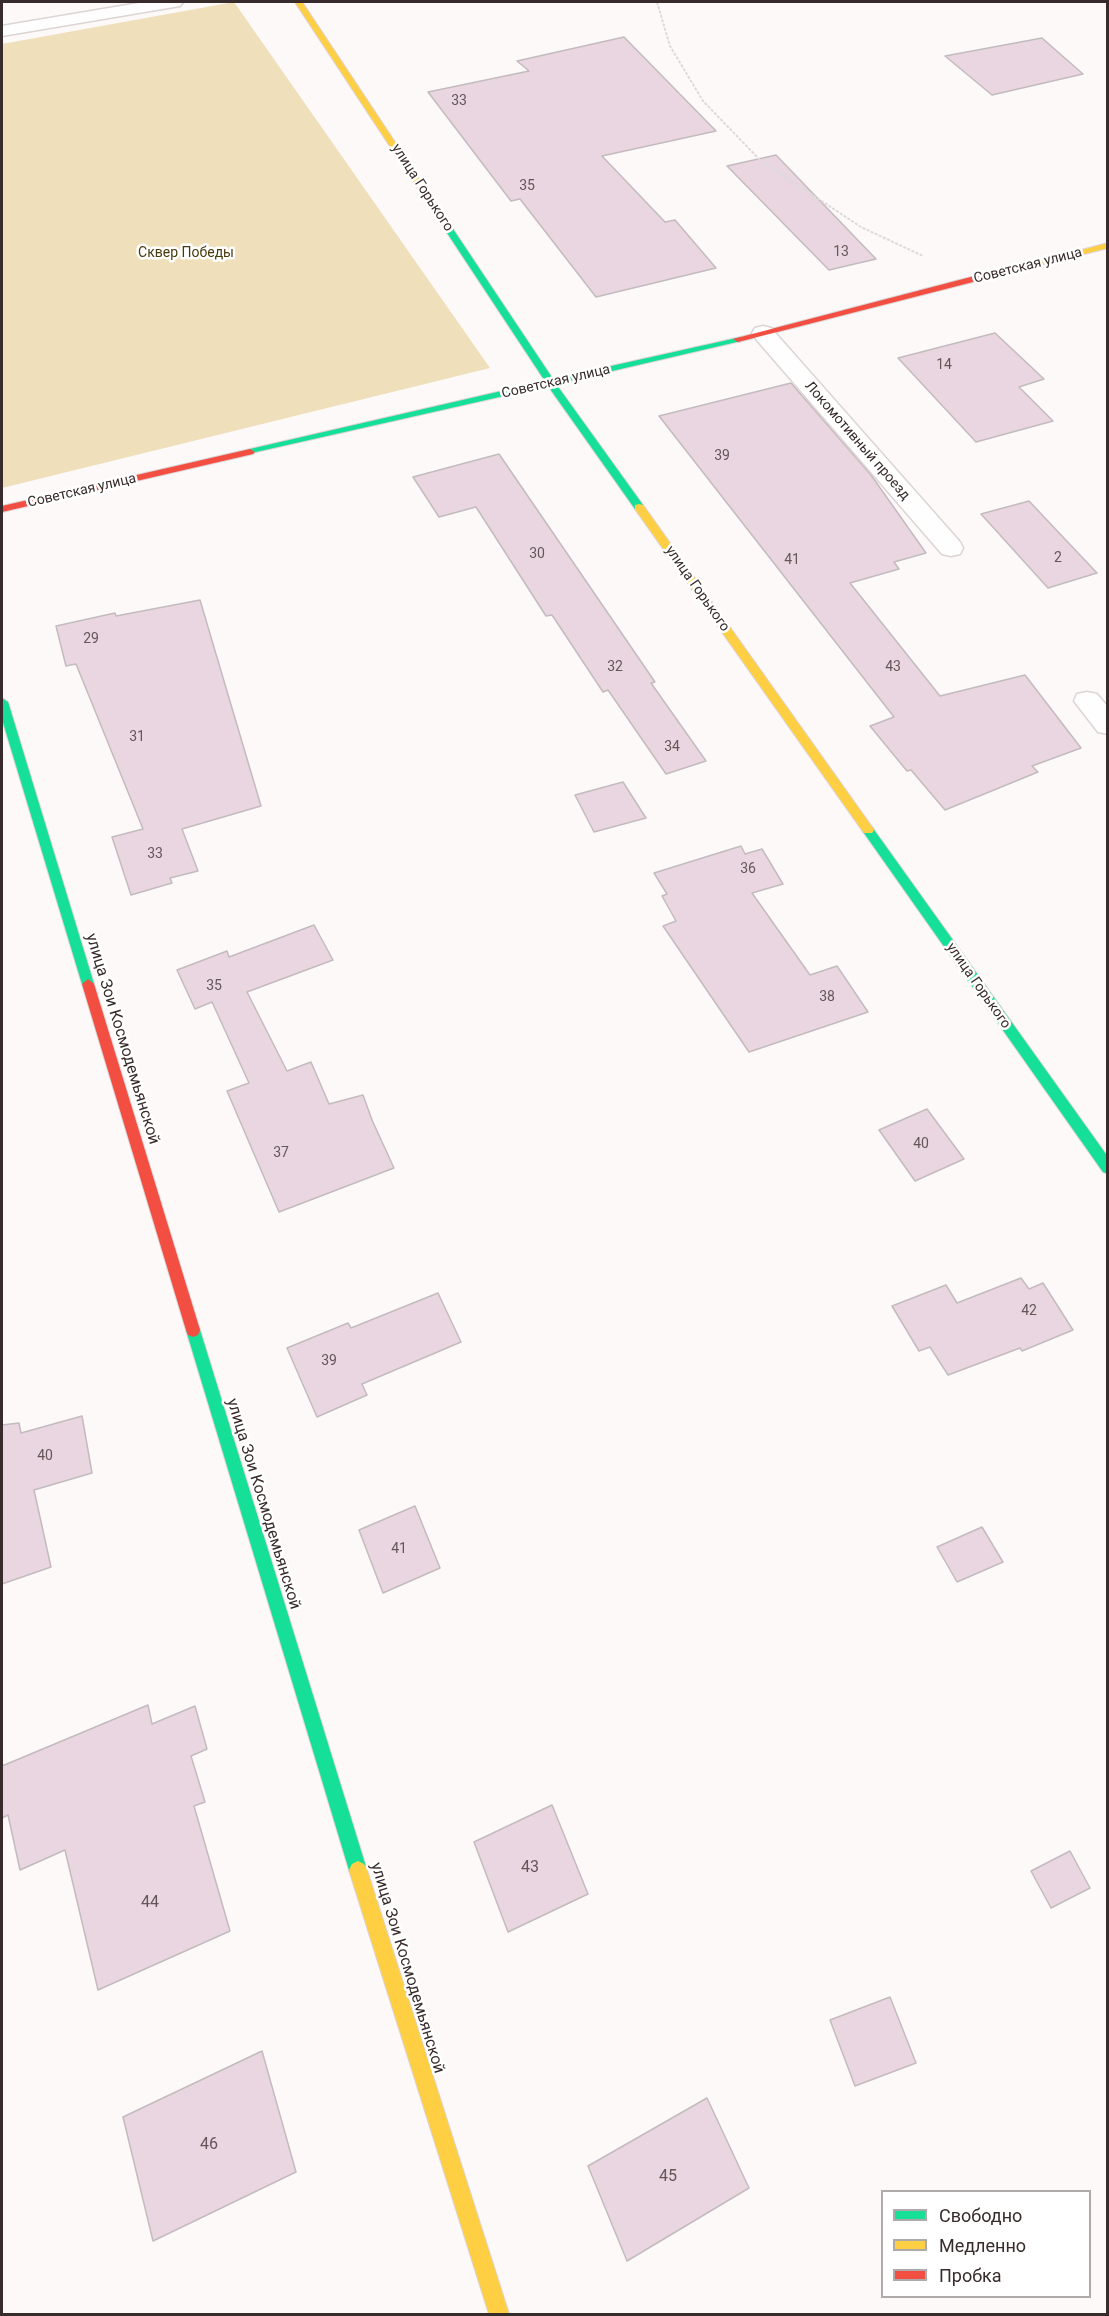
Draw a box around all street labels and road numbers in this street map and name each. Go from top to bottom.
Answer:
street label: улица Горького [387,141,457,235]
street label: Советская улица [972,244,1084,288]
street label: Советская улица [500,361,612,403]
street label: Локомотивный проезд [801,378,913,504]
street label: Советская улица [26,470,138,512]
street label: улица Горького [661,543,733,635]
street label: улица Зои Космодемьянской [81,931,163,1147]
street label: улица Горького [942,940,1014,1032]
street label: улица Зои Космодемьянской [222,1396,304,1612]
street label: улица Зои Космодемьянской [366,1860,448,2076]

